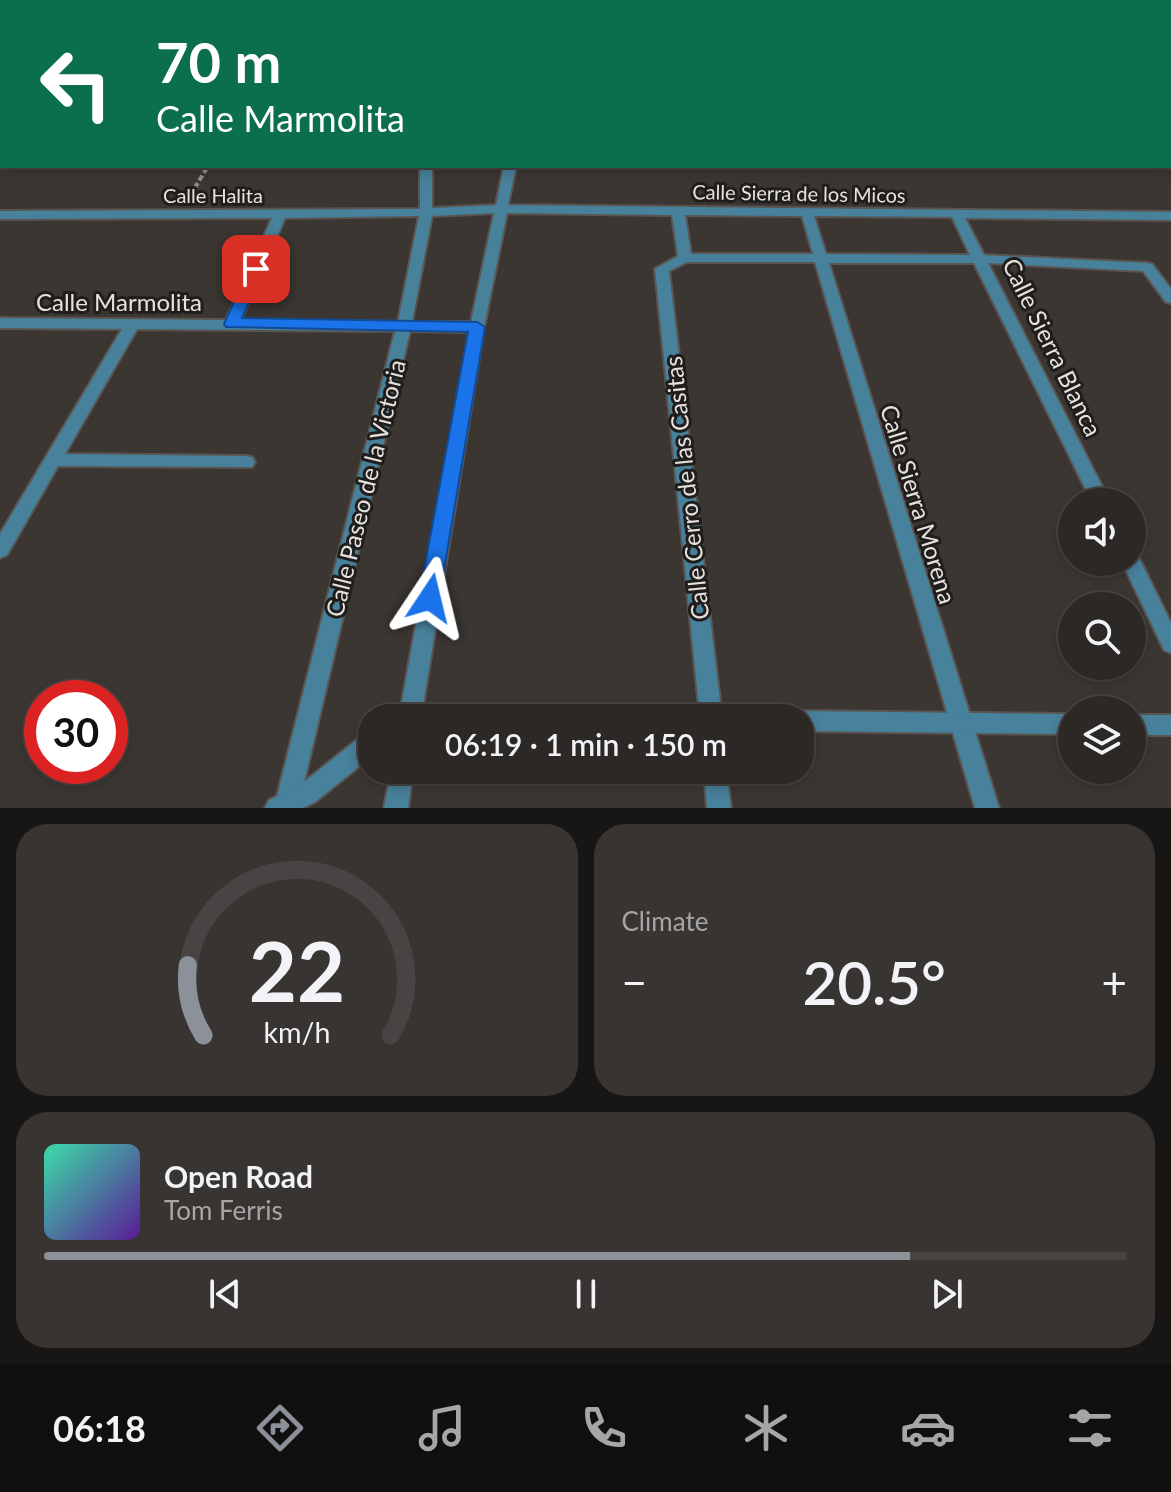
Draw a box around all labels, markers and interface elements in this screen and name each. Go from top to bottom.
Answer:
text: 70 m [156,28,281,95]
icon: left [24,32,128,136]
text: Calle Marmolita [156,96,405,140]
street label: Calle Sierra de los Micos [692,179,906,207]
street label: Calle Halita [163,183,263,207]
pin [222,235,290,303]
icon: arrive [234,247,278,291]
street label: Calle Sierra Blanca [997,253,1109,441]
street label: Calle Marmolita [36,287,202,316]
street label: Calle Cerro de las Casitas [658,355,714,621]
street label: Calle Paseo de la Victoria [319,356,411,620]
street label: Calle Sierra Morena [875,401,963,607]
map controls [1058,488,1146,784]
button: sound [1058,488,1146,576]
position arrow [388,556,472,640]
button: search [1058,592,1146,680]
speed limit sign: 30 [24,680,128,784]
button: layers [1058,696,1146,784]
text: 06:19 · 1 min · 150 m [445,726,727,762]
text: Climate [622,905,708,937]
text: 22 [249,920,345,1020]
text: 20.5° [803,946,946,1018]
text: − [622,956,647,1008]
text: + [1101,956,1127,1008]
text: km/h [263,1015,330,1049]
text: Open Road [164,1158,313,1194]
text: Tom Ferris [164,1194,283,1226]
icon: previous [203,1272,247,1316]
icon: pause [564,1272,608,1316]
icon: next [925,1272,969,1316]
icon: directions [252,1400,308,1456]
icon: music [414,1400,470,1456]
icon: phone [576,1400,632,1456]
icon: climate [738,1400,794,1456]
icon: car [900,1400,956,1456]
icon: filters [1062,1400,1118,1456]
text: 06:18 [53,1406,146,1450]

